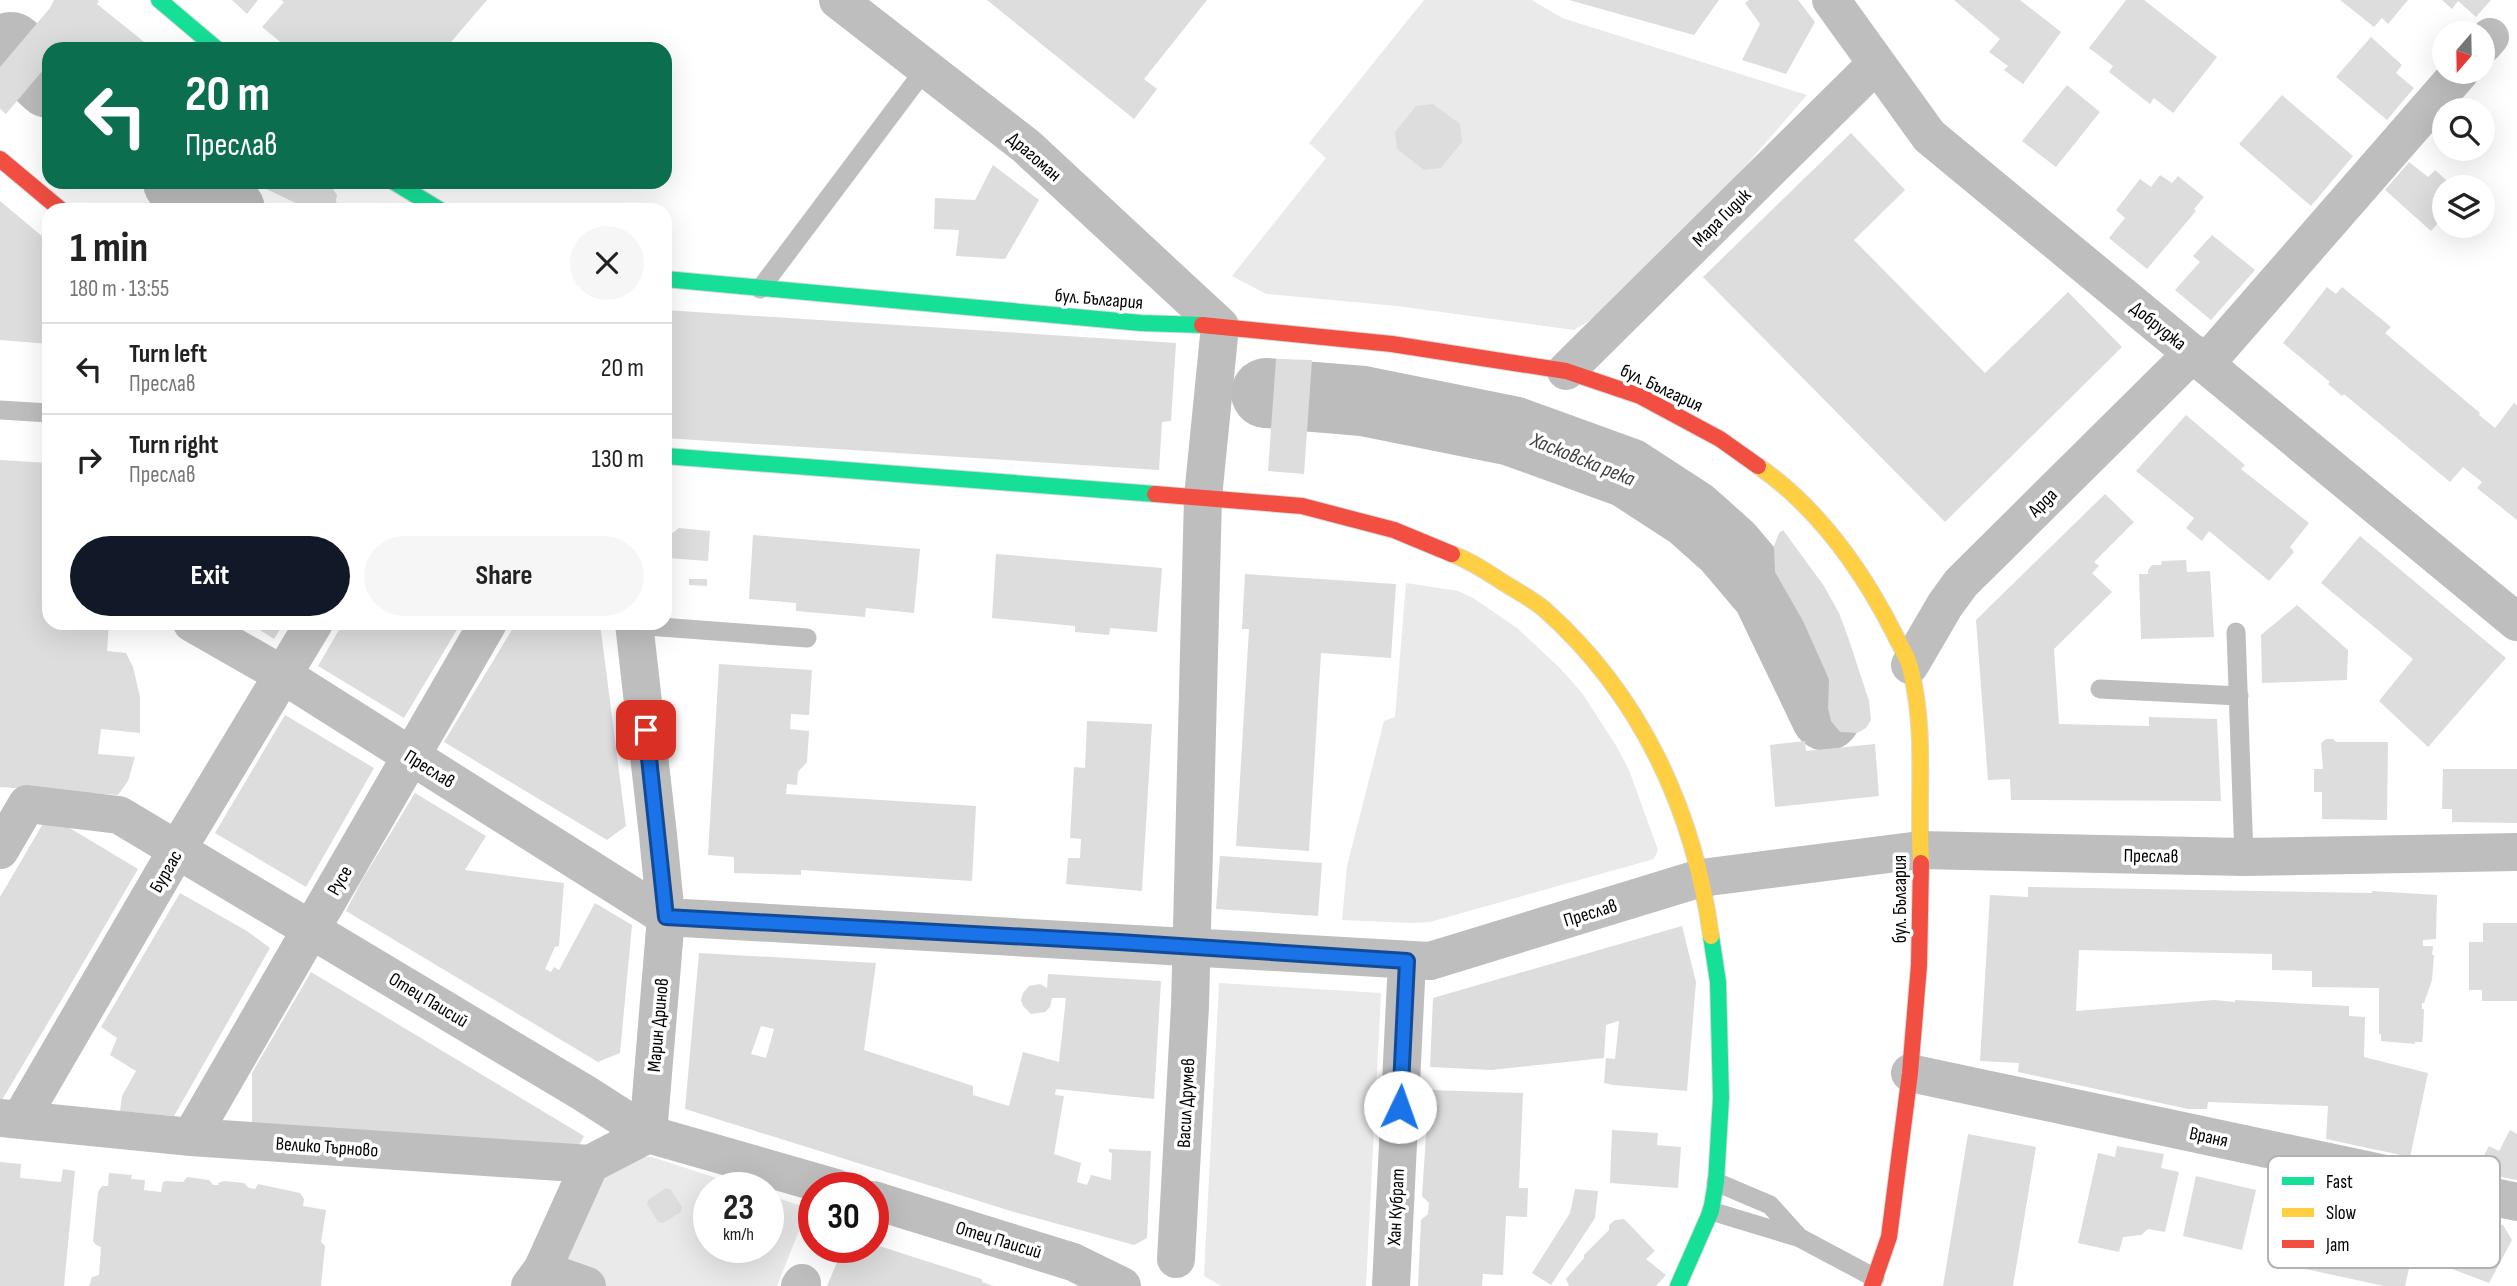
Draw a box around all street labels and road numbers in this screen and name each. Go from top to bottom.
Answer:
street label: Драгоман [1002,128,1066,187]
street label: Мара Гидик [1688,183,1757,252]
street label: бул. България [1054,284,1144,315]
street label: Добруджа [2125,297,2191,356]
street label: бул. България [1616,359,1706,418]
street label: Арда [2023,484,2062,523]
street label: Преслав [400,745,459,794]
street label: Преслав [2123,845,2179,868]
street label: Бургас [145,846,188,897]
street label: бул. България [1889,855,1912,943]
street label: Русе [323,862,358,900]
street label: Преслав [1561,894,1620,932]
street label: Отец Паисий [384,968,472,1033]
street label: Марин Дринов [643,977,674,1073]
street label: Васил Друмев [1173,1057,1200,1149]
street label: Враня [2187,1122,2230,1153]
street label: Велико Търново [275,1132,379,1163]
street label: Хан Кубрат [1383,1168,1410,1247]
street label: Отец Паисий [953,1216,1044,1264]

